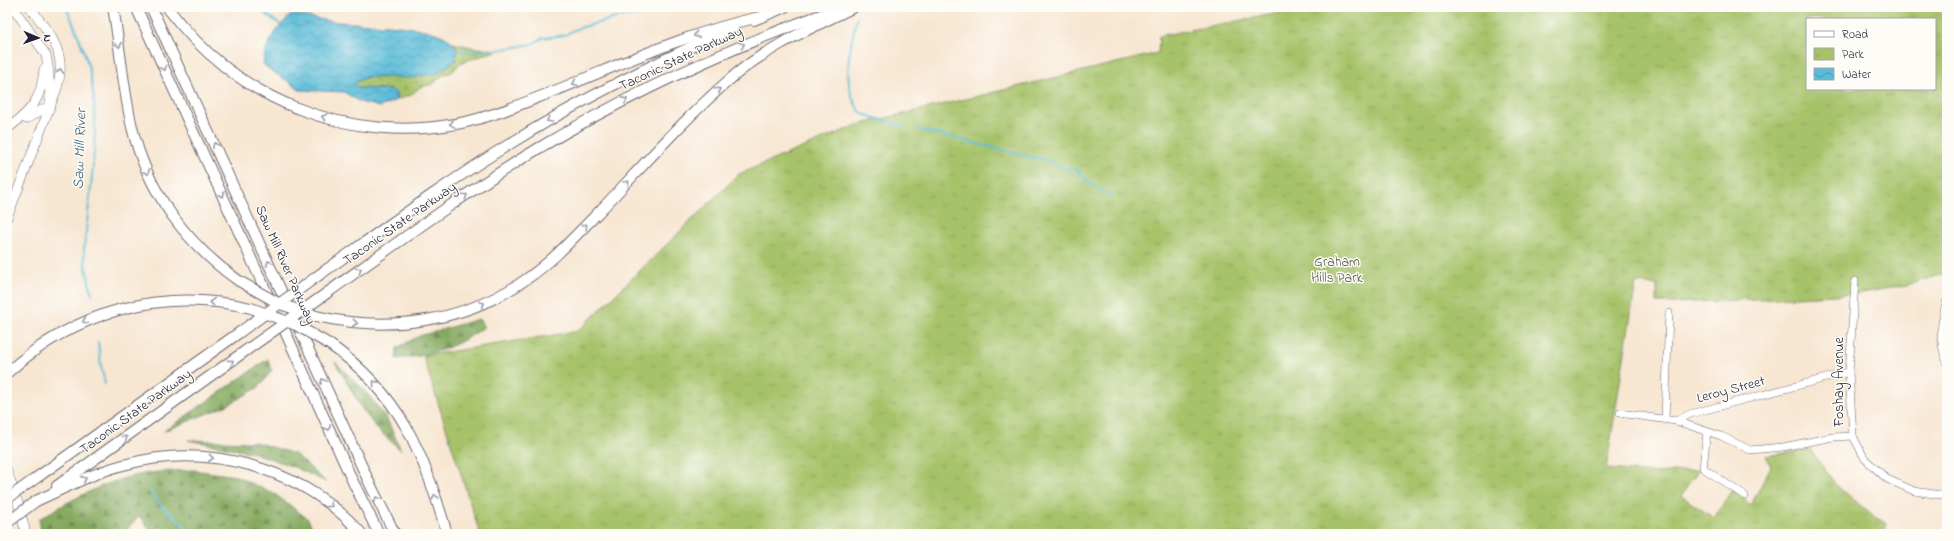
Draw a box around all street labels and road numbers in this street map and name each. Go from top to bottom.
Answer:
street label: Taconic State Parkway [616,21,747,98]
street label: Taconic State Parkway [339,177,462,272]
street label: Saw Mill River Parkway [248,202,321,329]
street label: Foshay Avenue [1829,336,1851,428]
street label: Taconic State Parkway [76,364,197,461]
street label: Leroy Street [1695,371,1768,410]

